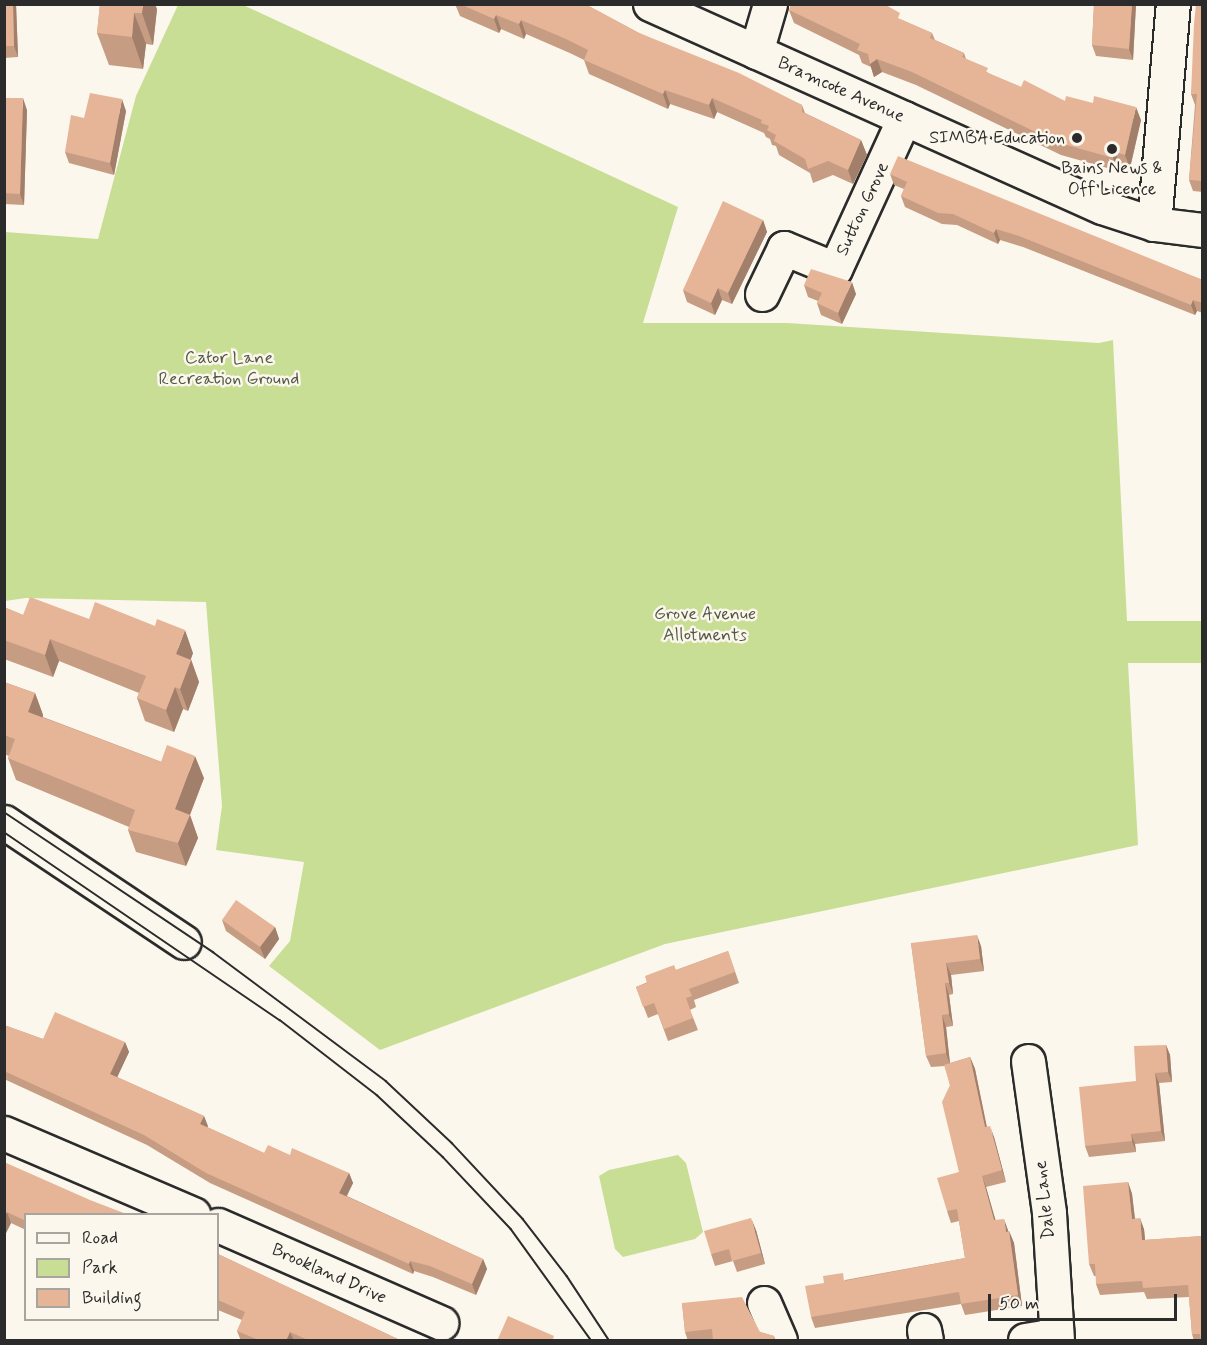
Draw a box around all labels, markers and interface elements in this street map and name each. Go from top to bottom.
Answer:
street label: Bramcote Avenue [774,52,908,128]
place label: SIMBA Education [929,127,1065,149]
marker: SIMBA Education [1070,131,1084,145]
marker: Bains News & Off Licence [1105,142,1119,156]
place label: Bains News & Off Licence [1061,158,1163,201]
street label: Sutton Grove [832,159,894,259]
park label: Cator Lane Recreation Ground [159,348,299,391]
park label: Grove Avenue Allotments [653,604,757,646]
street label: Dale Lane [1030,1160,1060,1240]
legend [24,1213,219,1321]
text: Road [82,1226,118,1250]
street label: Brookland Drive [269,1239,389,1309]
text: Park [82,1256,118,1280]
scale bar [991,1282,1180,1320]
text: Building [82,1286,142,1310]
text: 50 m [999,1292,1039,1316]

